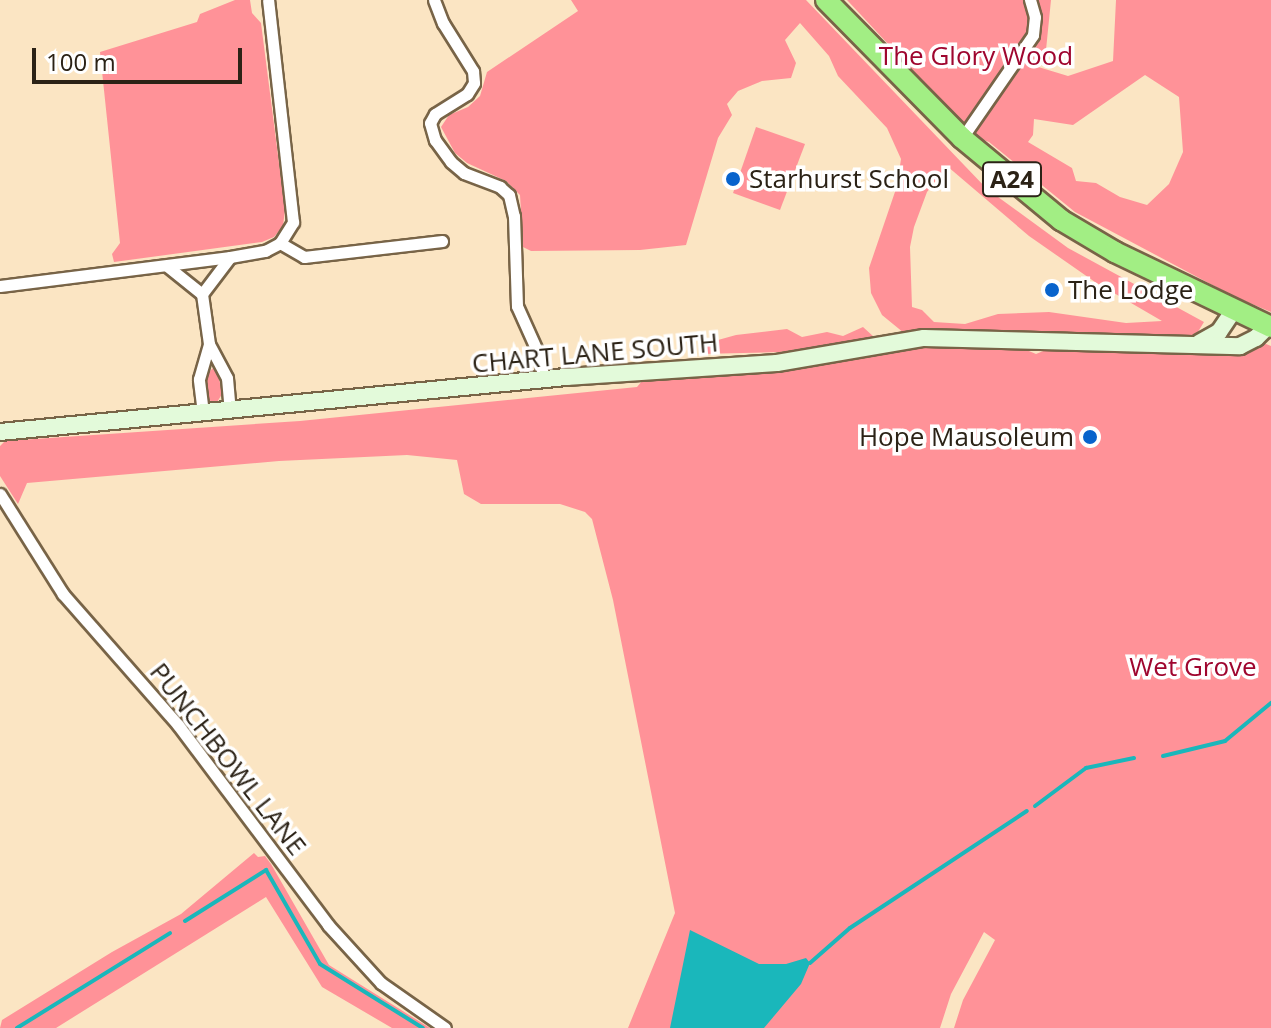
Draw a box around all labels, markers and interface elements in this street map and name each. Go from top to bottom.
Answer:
scale bar [36,32,246,82]
park label: The Glory Wood [879,40,1073,72]
text: 100 m [46,45,116,78]
road number: A24 [980,159,1044,199]
place label: Starhurst School [749,163,949,195]
marker: Starhurst School [724,170,742,188]
place label: The Lodge [1068,274,1193,306]
marker: The Lodge [1043,281,1061,299]
street label: CHART LANE SOUTH [471,327,719,379]
place label: Hope Mausoleum [859,421,1074,453]
marker: Hope Mausoleum [1081,428,1099,446]
park label: Wet Grove [1129,651,1257,683]
street label: PUNCHBOWL LANE [143,657,313,861]

